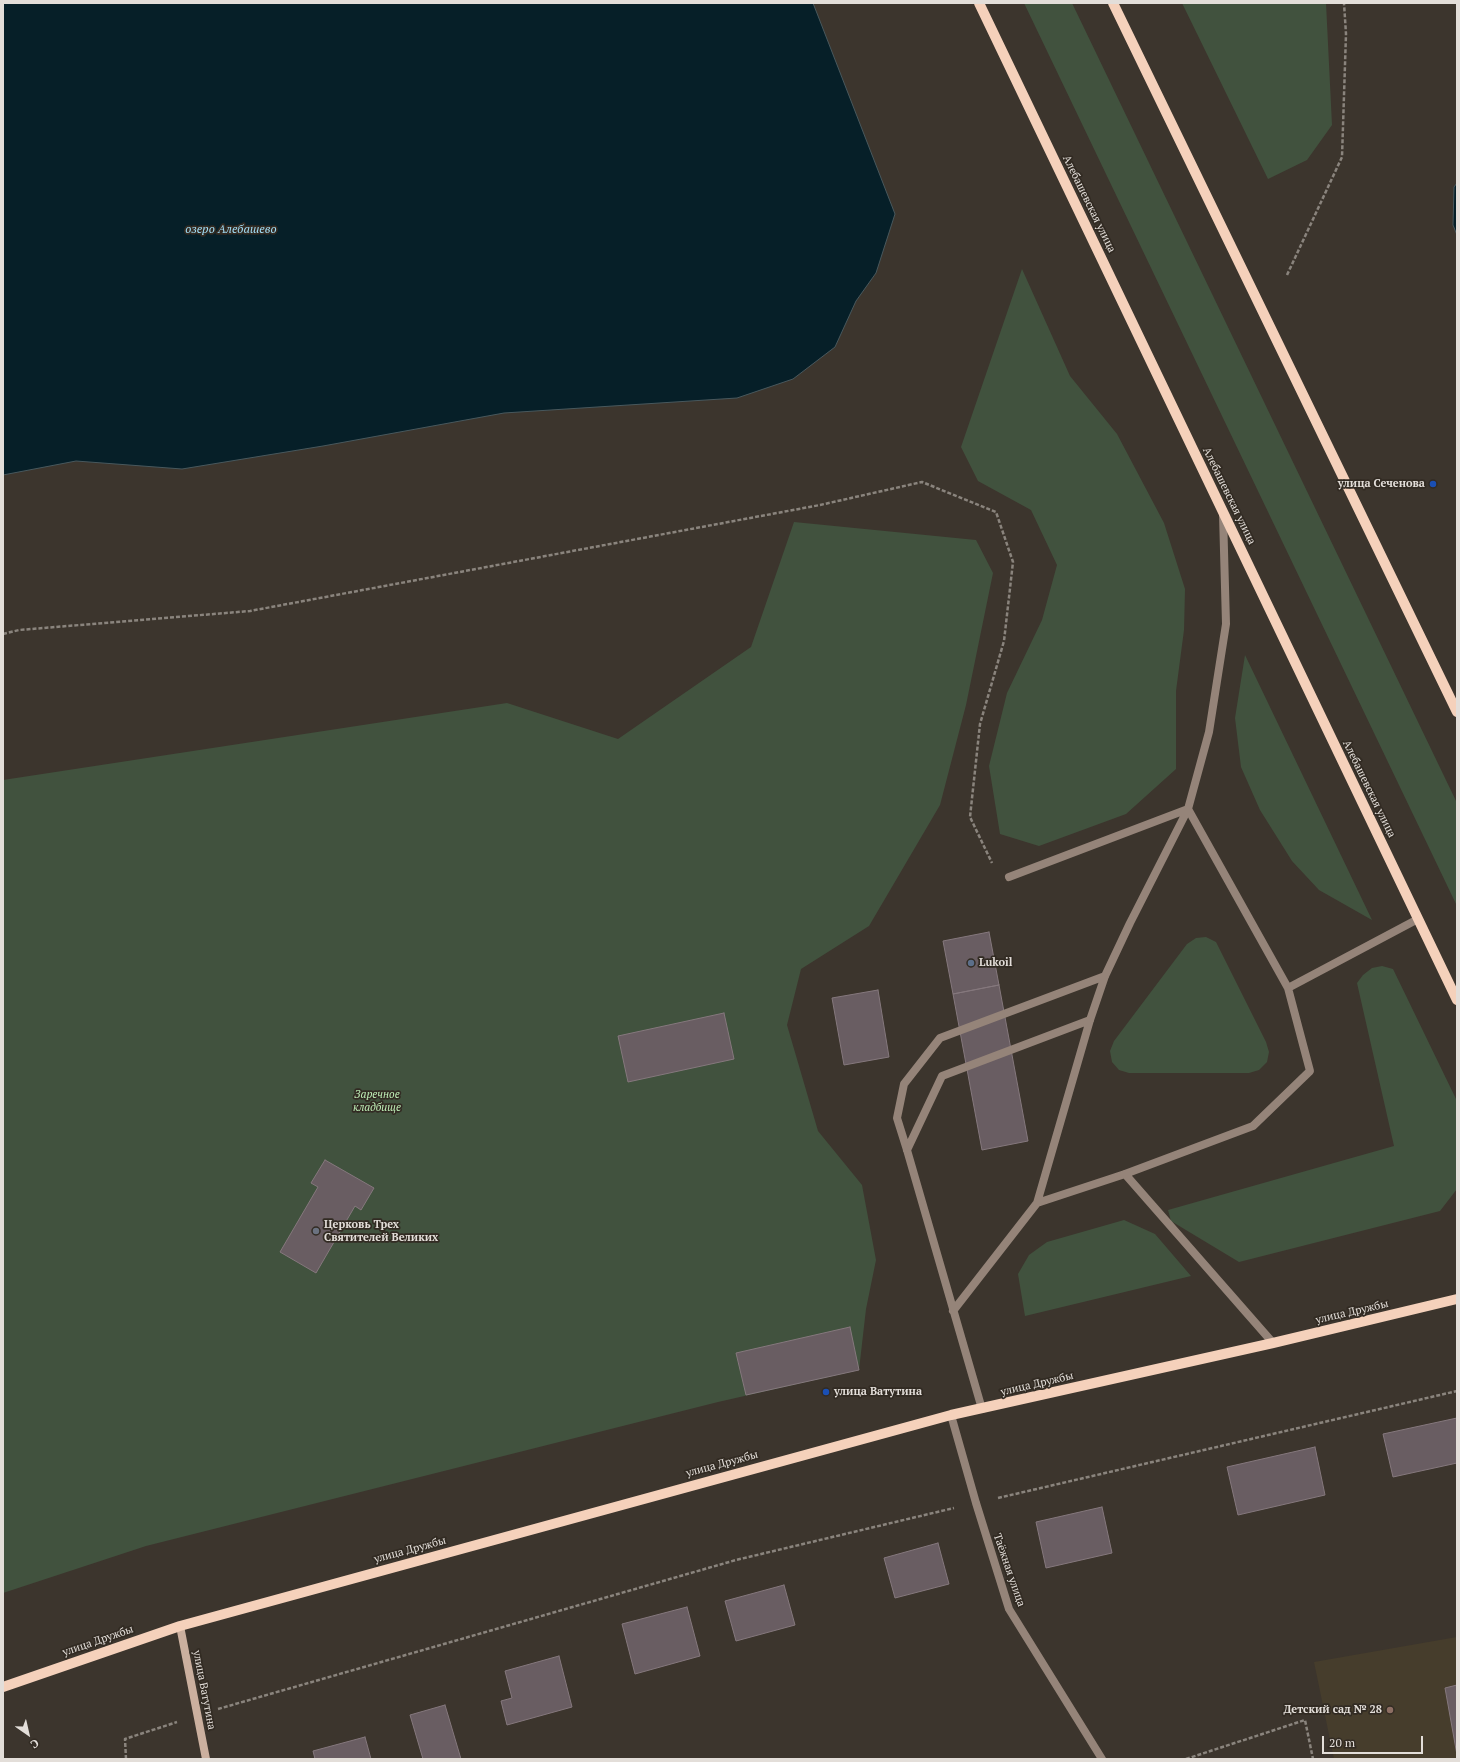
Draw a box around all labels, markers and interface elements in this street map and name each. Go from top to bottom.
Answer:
street label: Алебашевская улица [1060,153,1118,255]
water label: озеро Алебашево [185,223,277,237]
street label: Алебашевская улица [1200,445,1258,547]
place label: улица Сеченова [1338,477,1425,491]
marker: улица Сеченова [1428,479,1438,489]
street label: Алебашевская улица [1340,738,1398,840]
place label: Lukoil [979,956,1012,970]
marker: Lukoil [966,958,976,968]
park label: Заречное кладбище [353,1088,401,1114]
place label: Церковь Трех Святителей Великих [324,1218,438,1244]
marker: Церковь Трех Святителей Великих [311,1226,321,1236]
street label: улица Дружбы [1314,1297,1390,1327]
street label: улица Дружбы [999,1369,1075,1399]
place label: улица Ватутина [834,1385,922,1399]
marker: улица Ватутина [821,1387,831,1397]
street label: улица Дружбы [684,1448,760,1480]
street label: Таёжная улица [990,1532,1028,1608]
street label: улица Дружбы [372,1534,448,1566]
street label: улица Дружбы [61,1623,135,1659]
street label: улица Ватутина [190,1649,218,1731]
place label: Детский сад № 28 [1284,1703,1382,1717]
marker: Детский сад № 28 [1385,1705,1395,1715]
north arrow [8,1714,48,1754]
scale bar [1324,1728,1425,1754]
text: 20 m [1329,1735,1355,1750]
text: С [28,1736,42,1752]

